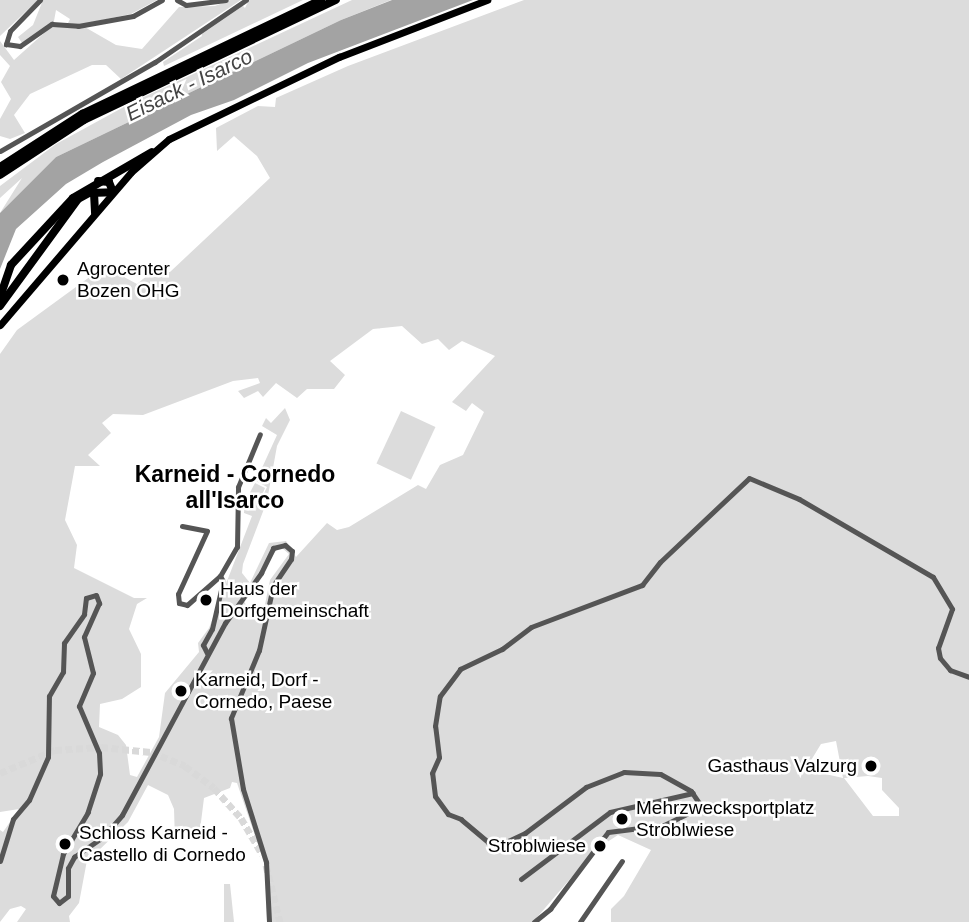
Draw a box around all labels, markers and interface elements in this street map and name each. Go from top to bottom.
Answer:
water label: Eisack - Isarco [122,43,256,127]
place label: Agrocenter Bozen OHG [77,258,179,302]
marker: Agrocenter Bozen OHG [55,272,71,288]
district label: Karneid - Cornedo all'Isarco [135,460,335,514]
place label: Haus der Dorfgemeinschaft [220,578,369,622]
marker: Haus der Dorfgemeinschaft [198,592,214,608]
place label: Karneid, Dorf - Cornedo, Paese [195,669,332,713]
marker: Karneid, Dorf - Cornedo, Paese [173,683,189,699]
place label: Gasthaus Valzurg [707,755,857,777]
marker: Gasthaus Valzurg [863,758,879,774]
place label: Mehrzwecksportplatz Stroblwiese [636,797,814,841]
marker: Mehrzwecksportplatz Stroblwiese [614,811,630,827]
place label: Schloss Karneid - Castello di Cornedo [79,822,246,866]
place label: Stroblwiese [488,835,586,857]
marker: Schloss Karneid - Castello di Cornedo [57,836,73,852]
marker: Stroblwiese [592,838,608,854]

